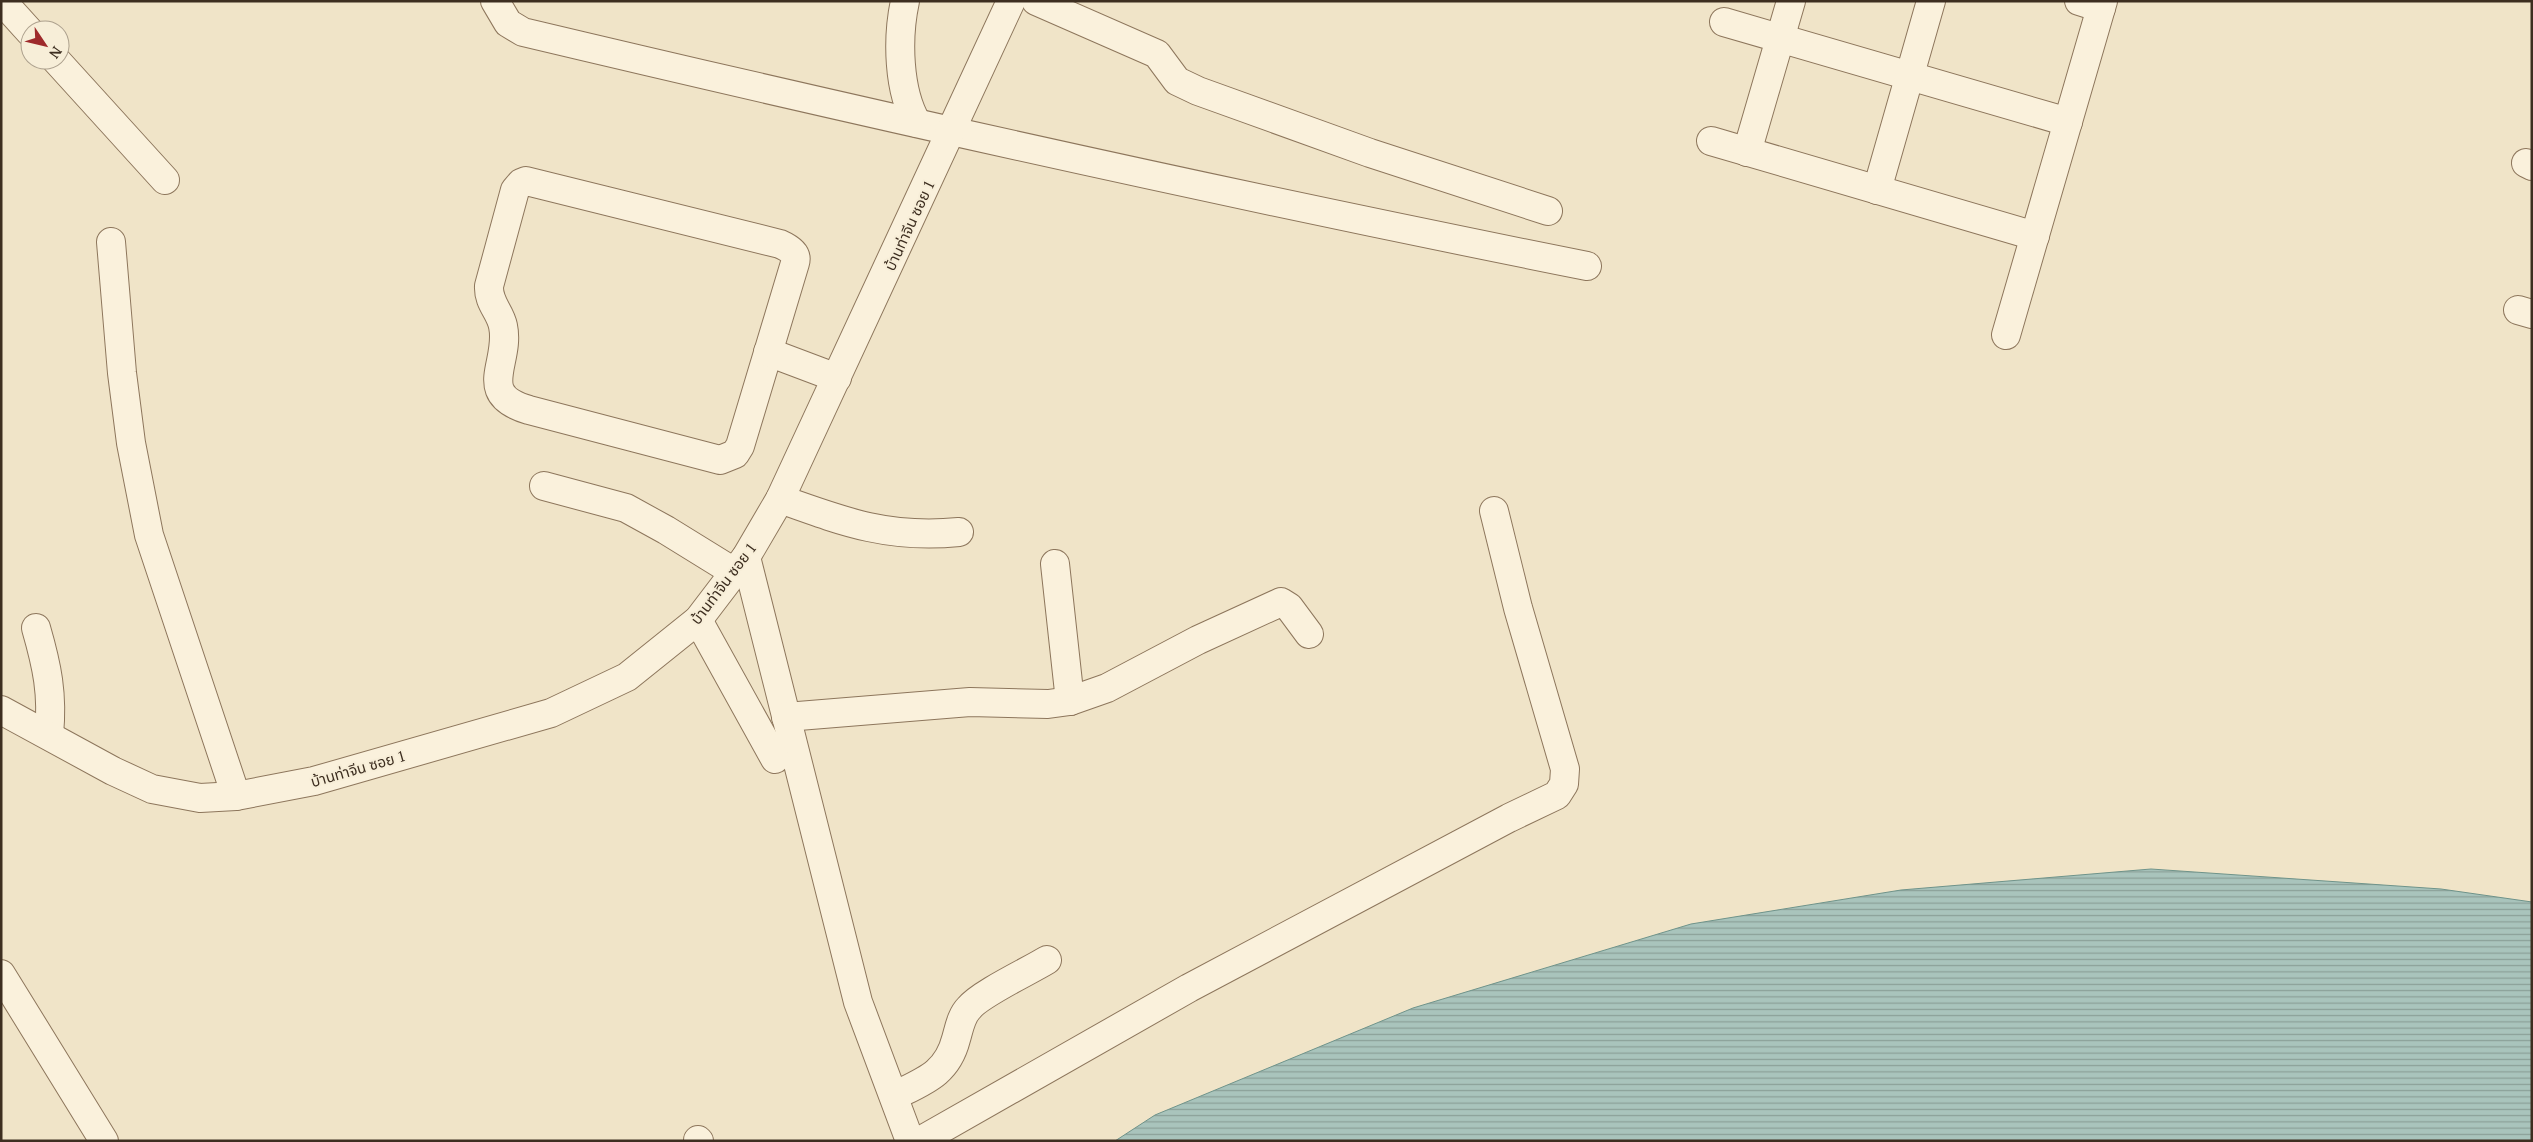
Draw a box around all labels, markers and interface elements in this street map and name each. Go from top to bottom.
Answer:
north arrow [20,20,70,70]
text: N [45,43,67,63]
street label: บ้านท่าจีน ซอย 1 [879,176,939,274]
street label: บ้านท่าจีน ซอย 1 [686,538,760,628]
street label: บ้านท่าจีน ซอย 1 [308,745,408,791]

